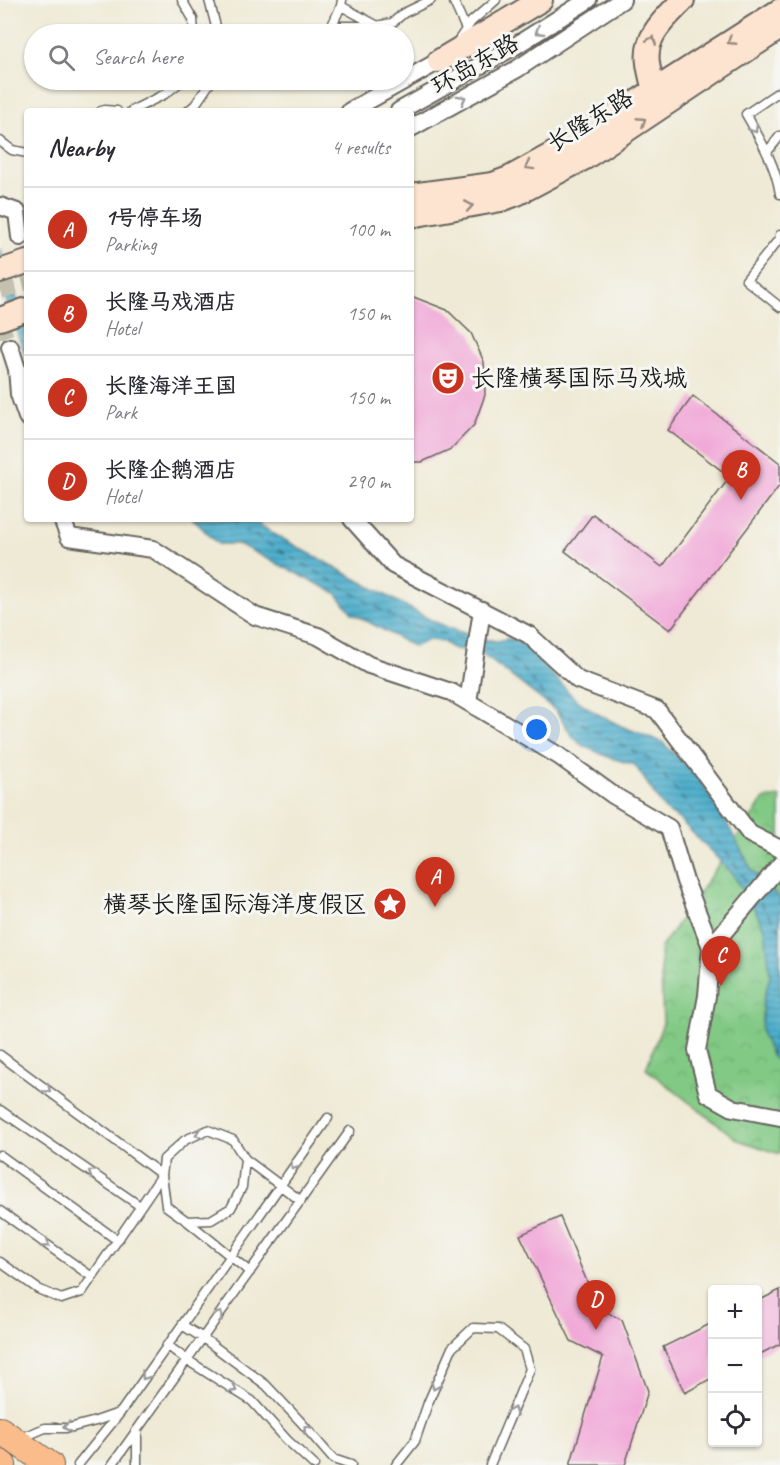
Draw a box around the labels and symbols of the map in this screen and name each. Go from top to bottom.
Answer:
one-way arrow [535,24,546,35]
street label: 环岛东路 [426,27,524,101]
one-way arrow [727,34,737,46]
one-way arrow [644,36,657,46]
street label: 长隆东路 [541,82,639,158]
one-way arrow [456,95,466,106]
one-way arrow [636,116,646,128]
one-way arrow [747,123,758,133]
one-way arrow [525,159,536,170]
one-way arrow [463,200,473,213]
theatre icon: 长隆横琴国际马戏城 [430,360,466,396]
place label: 长隆横琴国际马戏城 [471,363,687,393]
pin: B [722,450,760,500]
your location [522,715,551,744]
pin: A [416,858,454,907]
place icon: 横琴长隆国际海洋度假区 [372,886,408,922]
place label: 横琴长隆国际海洋度假区 [103,889,367,919]
pin: C [702,936,740,986]
one-way arrow [40,1082,51,1093]
one-way arrow [194,1127,205,1140]
one-way arrow [290,1159,301,1170]
one-way arrow [88,1169,99,1180]
one-way arrow [39,1237,50,1248]
pin: D [576,1280,616,1330]
one-way arrow [212,1310,223,1321]
one-way arrow [141,1370,152,1381]
one-way arrow [430,1380,442,1391]
one-way arrow [227,1382,237,1394]
one-way arrow [506,1406,518,1417]
one-way arrow [63,1420,72,1432]
one-way arrow [303,1425,314,1436]

